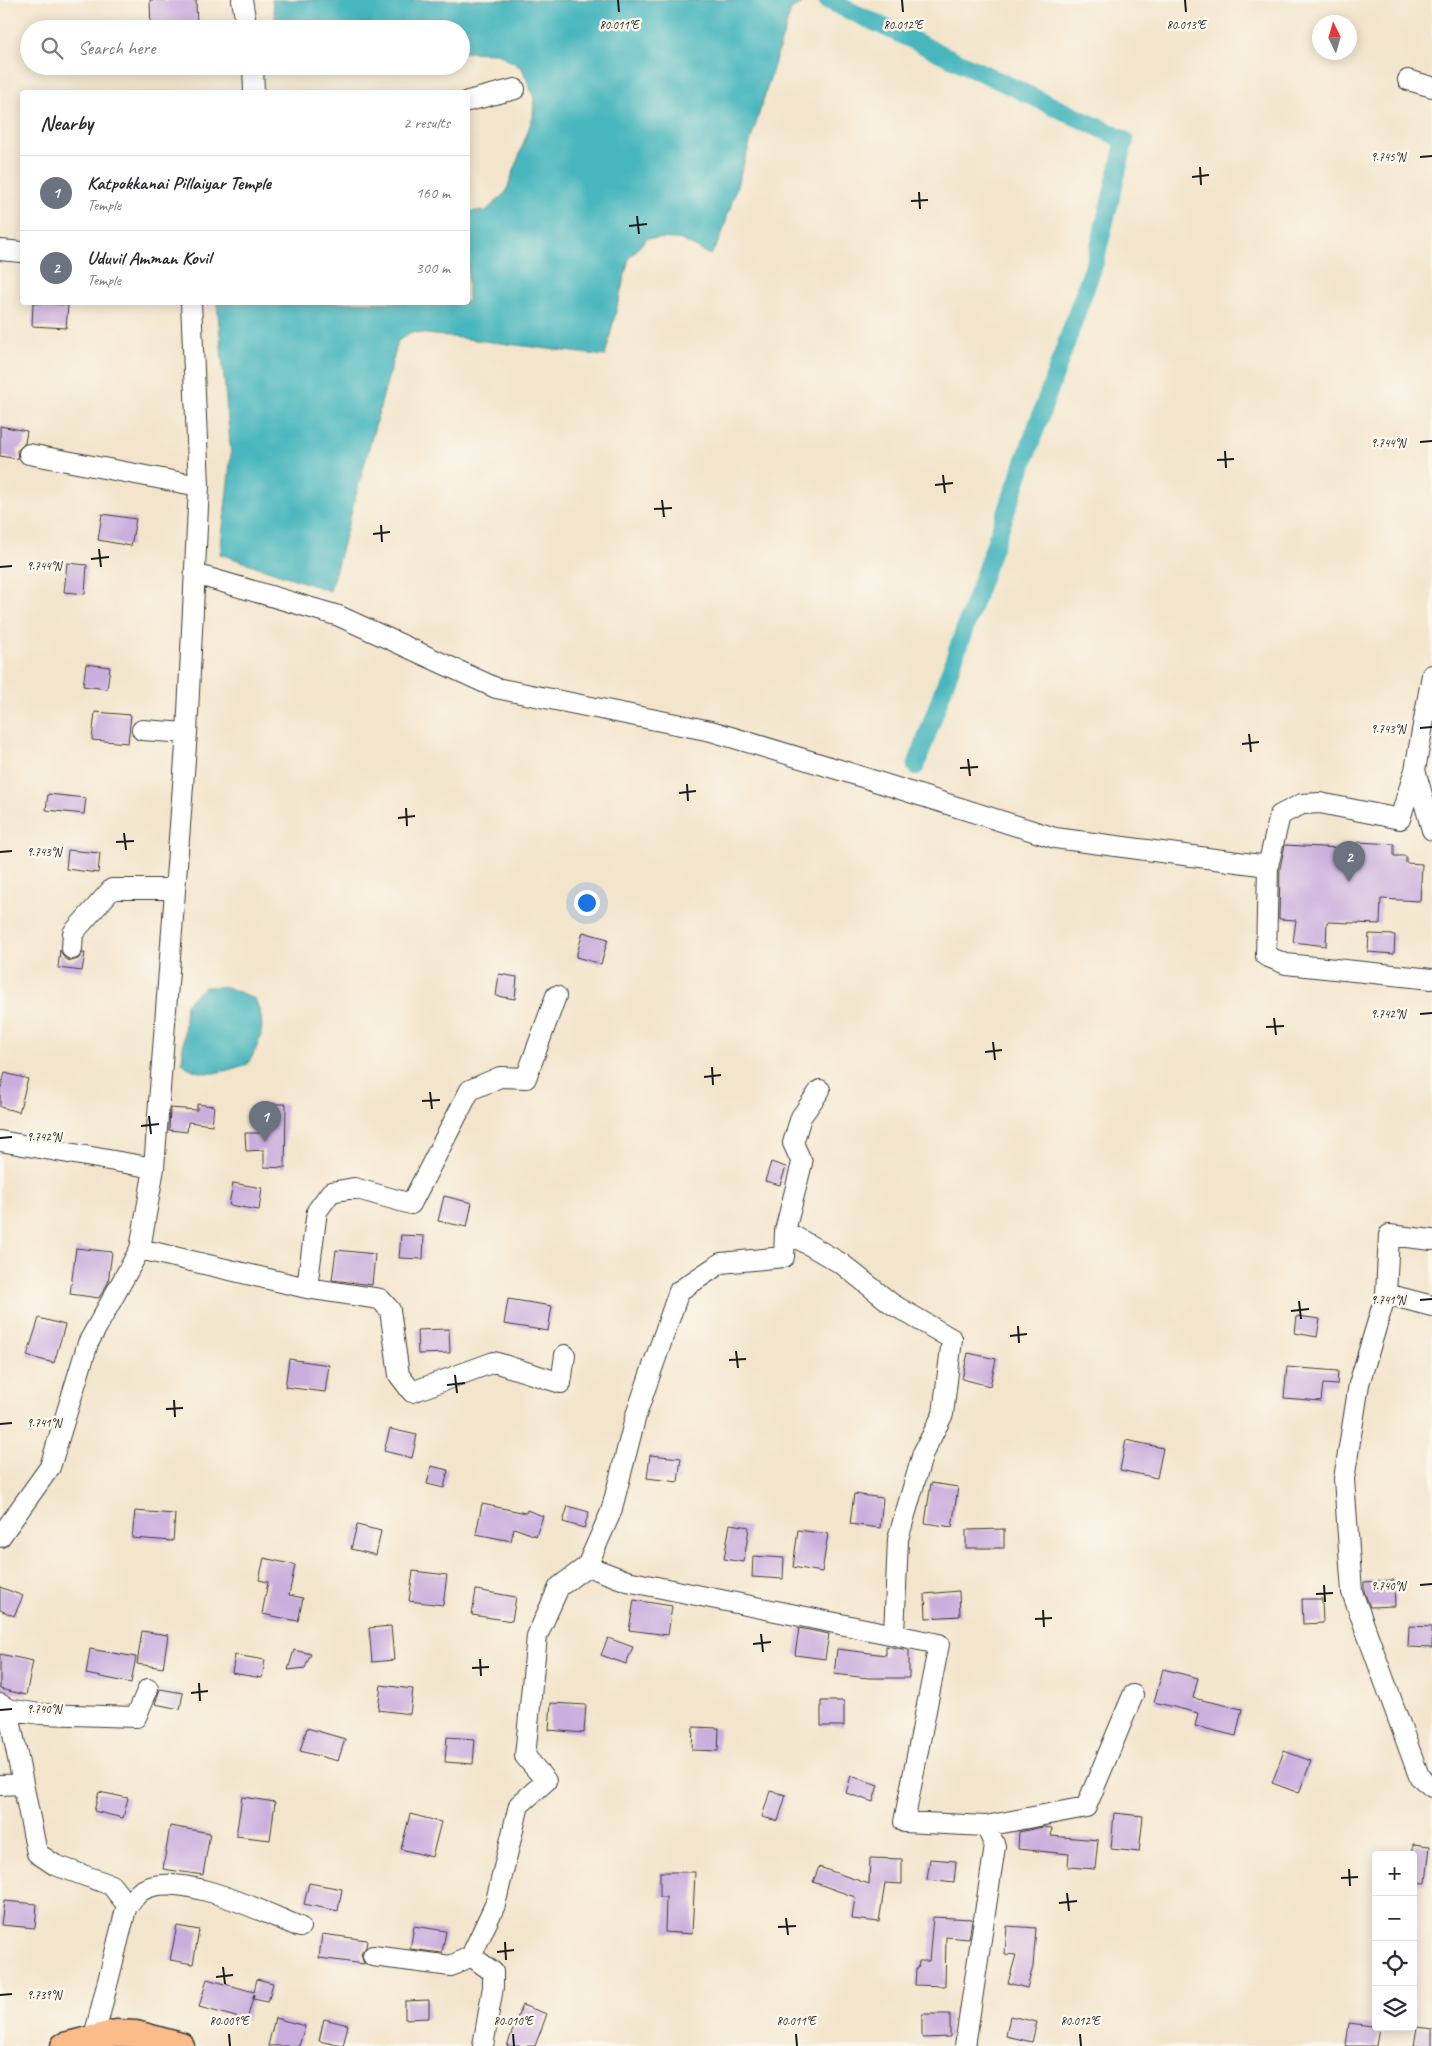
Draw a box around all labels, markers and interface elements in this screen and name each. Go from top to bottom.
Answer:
north arrow [1312,15,1357,60]
text: 80.011°E [599,17,640,33]
text: 80.012°E [883,17,924,33]
text: 80.013°E [1166,17,1207,33]
search box [20,20,470,75]
icon: search [38,34,66,62]
text: Search here [78,36,155,60]
text: Nearby [40,110,93,136]
text: 2 results [403,113,450,133]
text: 9.745°N [1371,149,1407,165]
text: Katpokkanai Pillaiyar Temple [87,171,271,195]
text: 1 [52,183,60,203]
text: 160 m [416,183,450,203]
text: Temple [87,195,121,215]
text: Uduvil Amman Kovil [87,246,211,270]
text: 2 [52,258,60,278]
text: 300 m [416,258,450,278]
text: Temple [87,270,121,290]
text: 9.744°N [1371,435,1407,451]
text: 9.744°N [27,558,63,574]
text: 9.743°N [1371,721,1407,737]
pin: 2 [1333,841,1365,882]
text: 9.743°N [27,844,63,860]
your location [574,890,600,916]
text: 9.742°N [1371,1006,1407,1022]
pin: 1 [249,1101,281,1142]
text: 9.742°N [27,1129,63,1145]
text: 9.741°N [1371,1292,1407,1308]
text: 9.741°N [27,1415,63,1431]
text: 9.740°N [1371,1578,1407,1594]
text: 9.740°N [27,1701,63,1717]
map controls [1372,1851,1417,2031]
button: + [1372,1851,1417,1896]
button: − [1372,1896,1417,1941]
button: locate [1372,1941,1417,1986]
button: layers [1372,1986,1417,2031]
text: 9.739°N [27,1987,63,2003]
text: 80.009°E [209,2013,250,2029]
text: 80.010°E [493,2013,534,2029]
text: 80.011°E [776,2013,817,2029]
text: 80.012°E [1060,2013,1101,2029]

